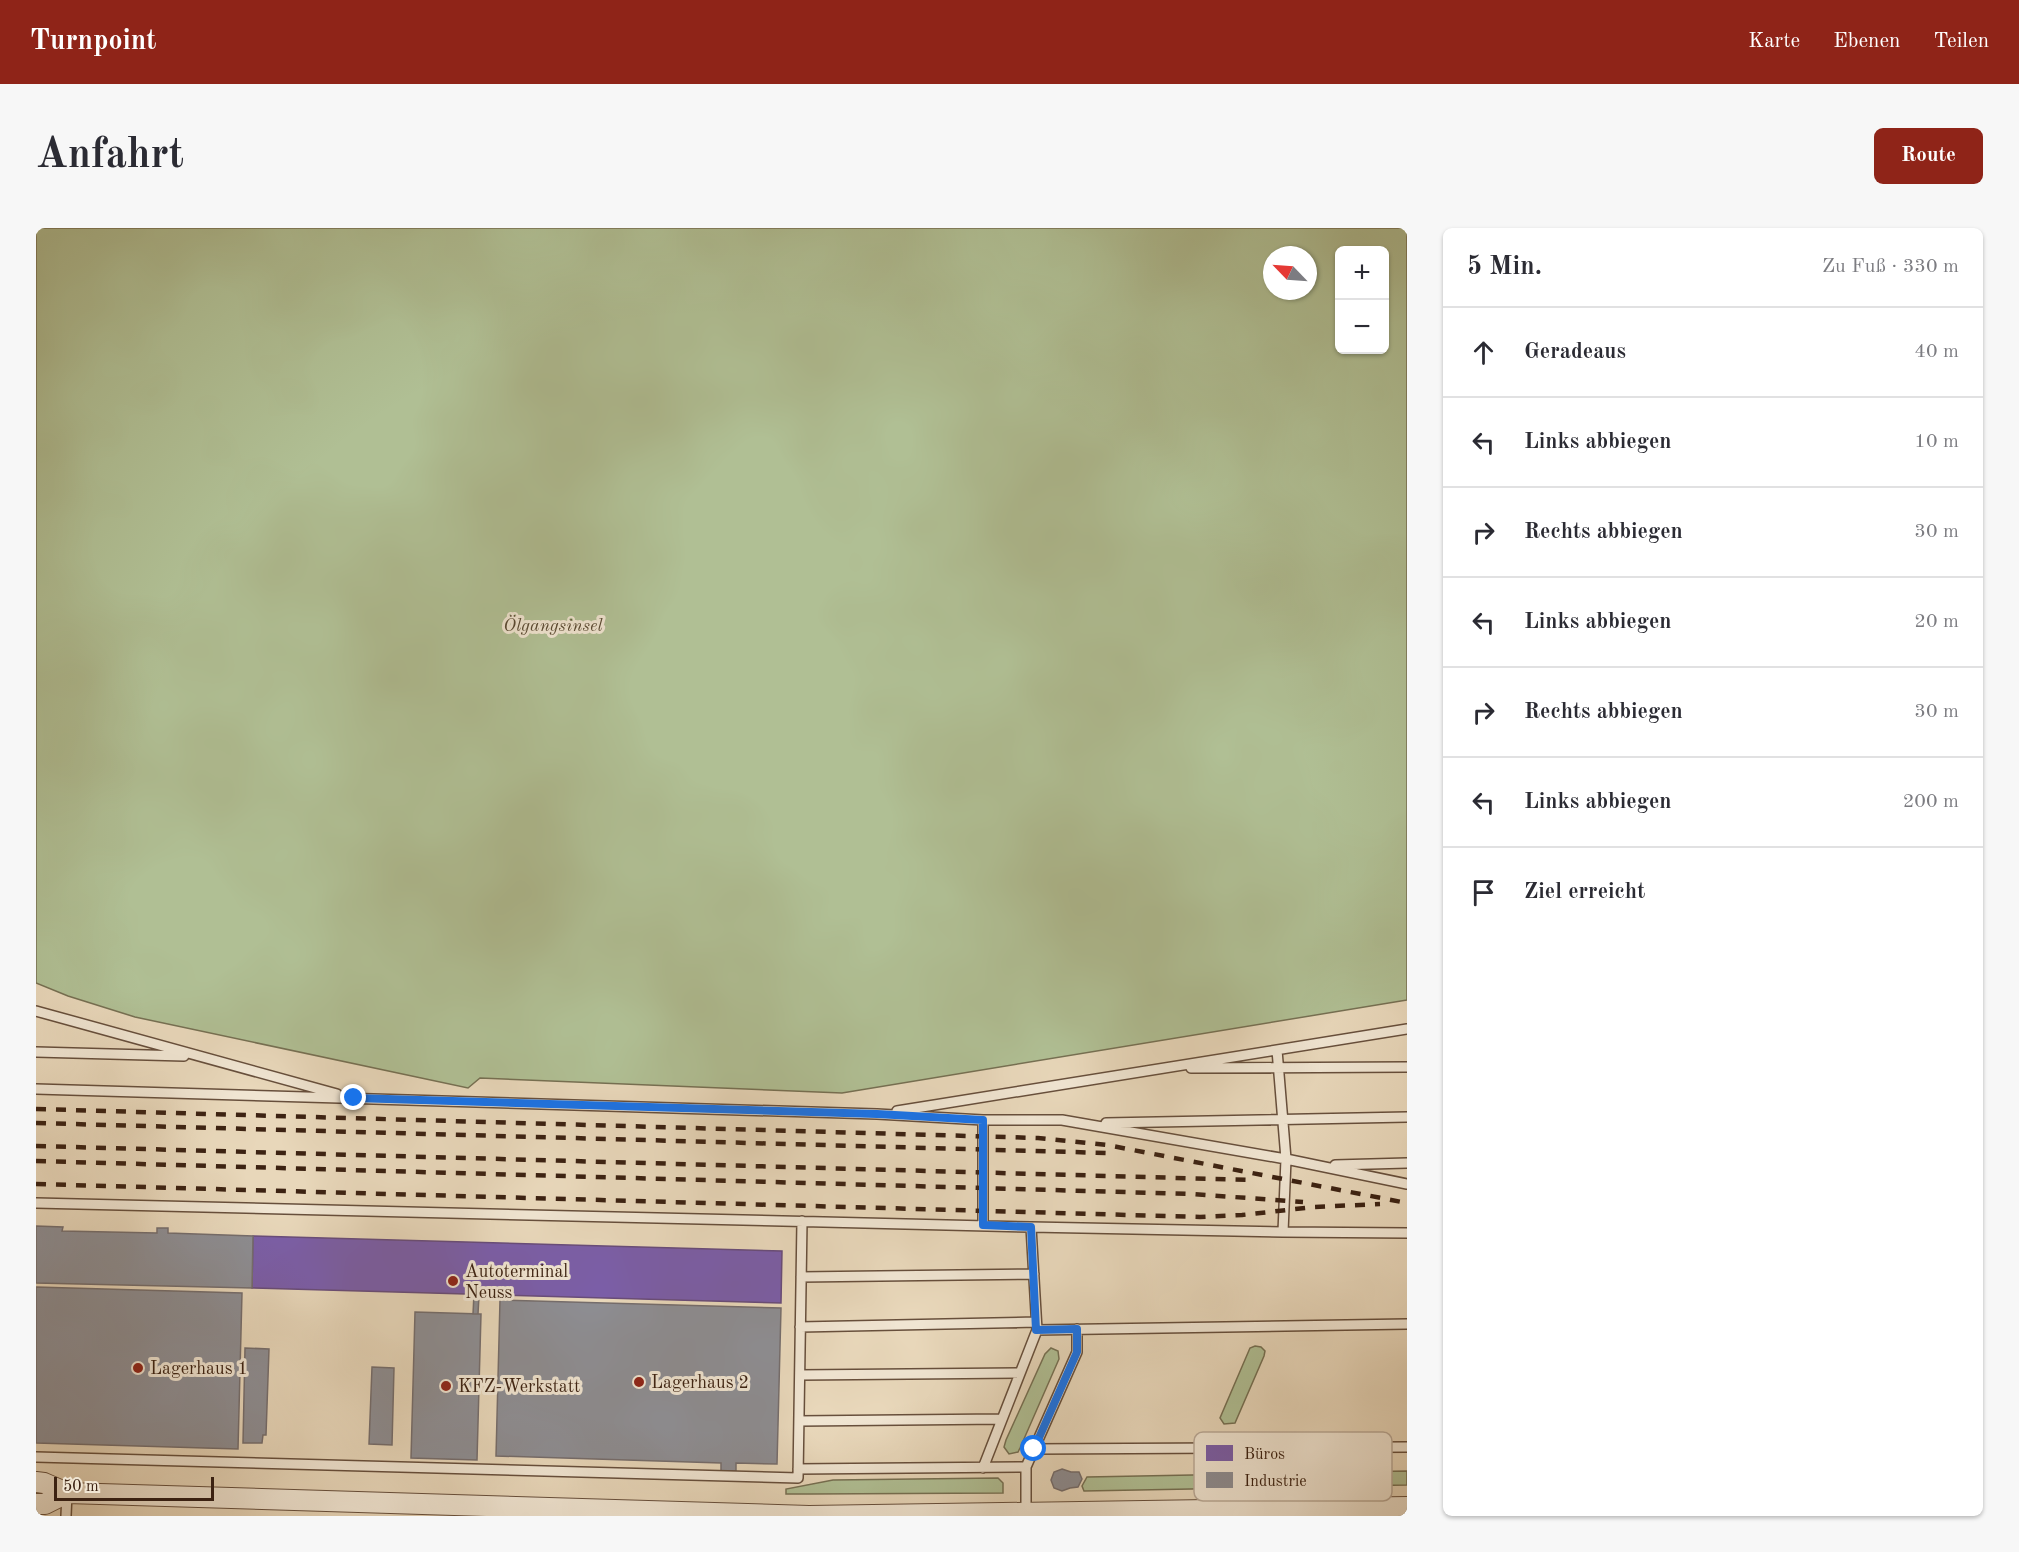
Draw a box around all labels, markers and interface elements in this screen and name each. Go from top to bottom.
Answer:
text: Turnpoint [30,28,157,56]
text: Karte [1748,31,1800,52]
text: Ebenen [1833,31,1900,52]
text: Teilen [1933,31,1989,52]
button: Route [1874,128,1983,184]
text: Anfahrt [36,135,184,177]
north arrow [1263,246,1317,300]
map controls [1335,246,1389,354]
button: + [1335,246,1389,300]
text: 5 Min. [1467,254,1542,280]
text: Zu Fuß · 330 m [1822,257,1959,277]
button: − [1335,300,1389,354]
icon: ahead [1467,336,1500,369]
text: Geradeaus [1524,341,1626,363]
text: 40 m [1914,342,1959,362]
icon: left [1467,426,1500,459]
text: Links abbiegen [1524,431,1672,453]
text: 10 m [1914,432,1959,452]
icon: right [1467,516,1500,549]
text: Rechts abbiegen [1524,521,1683,543]
text: 30 m [1914,522,1959,542]
icon: left [1467,606,1500,639]
text: Links abbiegen [1524,611,1672,633]
text: 20 m [1914,612,1959,632]
park label: Ölgangsinsel [503,615,603,635]
icon: right [1467,696,1500,729]
text: Rechts abbiegen [1524,701,1683,723]
text: 30 m [1914,702,1959,722]
icon: left [1467,786,1500,819]
text: Links abbiegen [1524,791,1672,813]
text: 200 m [1903,792,1959,812]
icon: arrive [1467,876,1500,909]
text: Ziel erreicht [1524,881,1645,903]
route end [340,1084,366,1110]
place label: Autoterminal Neuss [465,1263,568,1302]
marker: Autoterminal Neuss [446,1274,460,1288]
place label: Lagerhaus 1 [150,1360,248,1378]
marker: Lagerhaus 1 [131,1361,145,1375]
place label: Lagerhaus 2 [651,1374,749,1392]
marker: Lagerhaus 2 [632,1375,646,1389]
place label: KFZ-Werkstatt [458,1378,580,1396]
marker: KFZ-Werkstatt [439,1379,453,1393]
legend [1194,1432,1392,1501]
route start [1020,1435,1046,1461]
text: Büros [1244,1447,1285,1463]
scale bar [54,1474,214,1502]
text: Industrie [1244,1474,1307,1490]
text: 50 m [63,1479,99,1495]

